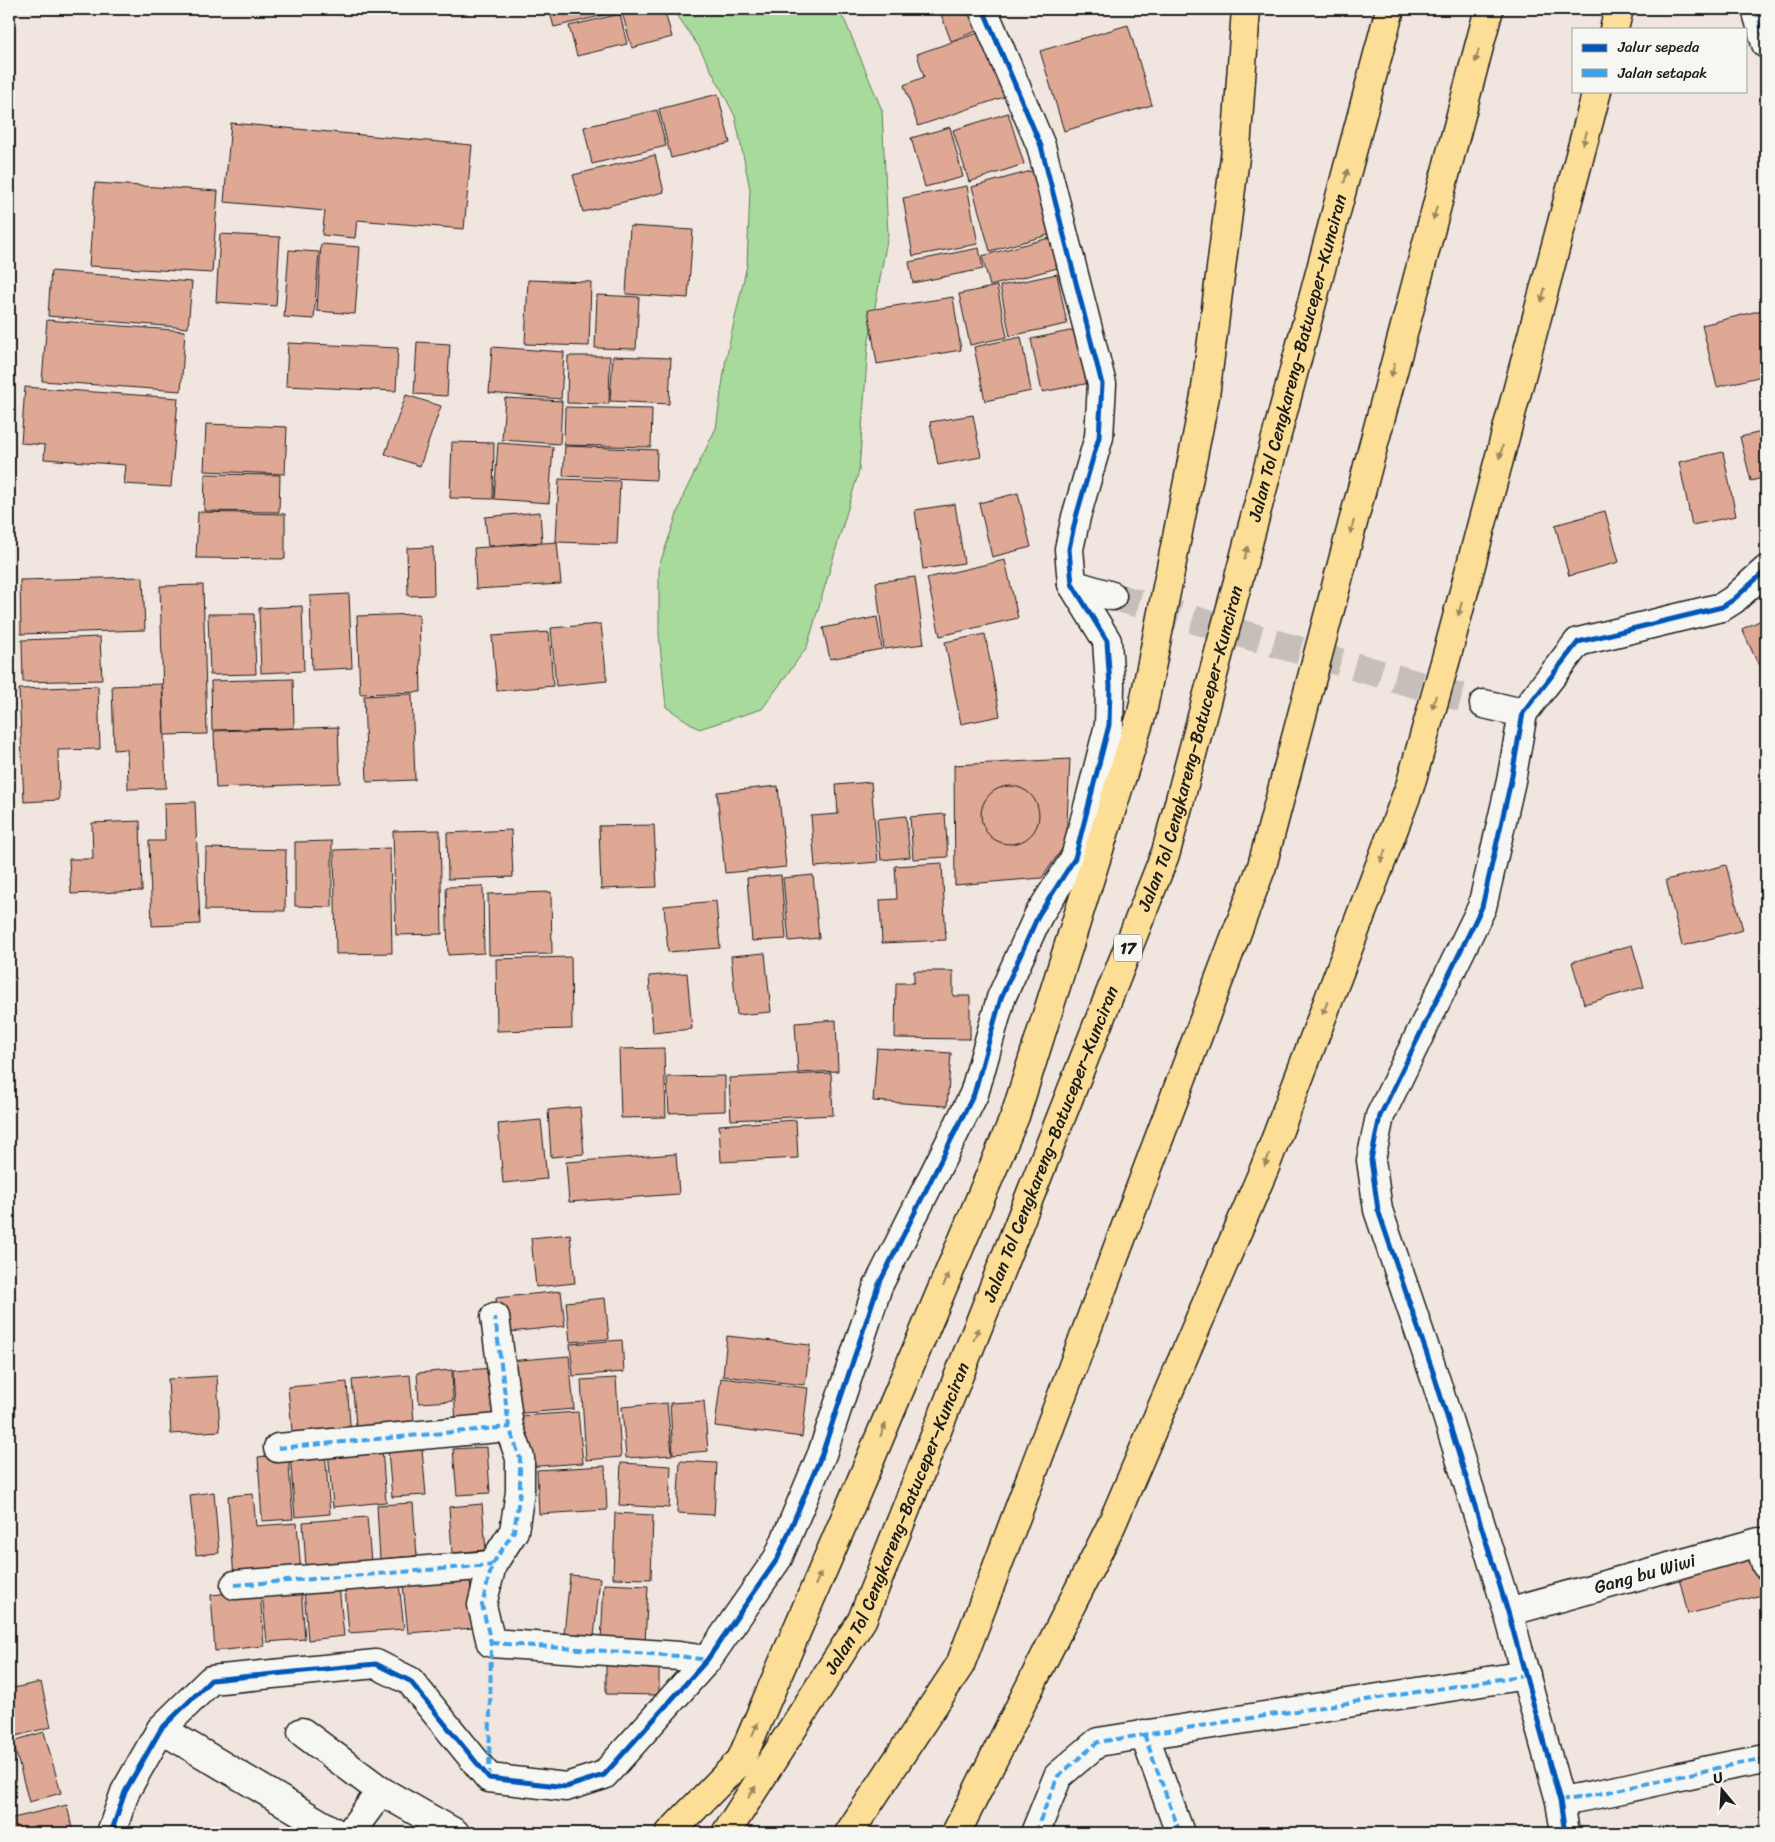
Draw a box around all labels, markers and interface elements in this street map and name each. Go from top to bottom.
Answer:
legend [1572,28,1748,92]
text: Jalur sepeda [1617,34,1700,60]
one-way arrow [1472,48,1480,63]
text: Jalan setapak [1617,60,1707,86]
one-way arrow [1581,131,1589,146]
one-way arrow [1342,168,1350,183]
street label: Jalan Tol Cengkareng–Batuceper–Kunciran [1238,190,1356,526]
one-way arrow [1431,205,1439,221]
one-way arrow [1539,288,1547,303]
one-way arrow [1389,363,1397,378]
one-way arrow [1497,445,1505,460]
one-way arrow [1348,520,1356,535]
one-way arrow [1242,545,1250,560]
street label: Jalan Tol Cengkareng–Batuceper–Kunciran [1128,582,1252,917]
one-way arrow [1455,602,1463,617]
one-way arrow [1430,694,1438,710]
one-way arrow [1379,849,1387,864]
road number: 17 [1114,934,1142,961]
street label: Jalan Tol Cengkareng–Batuceper–Kunciran [973,981,1128,1307]
one-way arrow [1321,1001,1329,1016]
one-way arrow [1263,1153,1271,1167]
one-way arrow [942,1273,950,1287]
one-way arrow [972,1326,980,1341]
street label: Jalan Tol Cengkareng–Batuceper–Kunciran [815,1357,979,1681]
one-way arrow [879,1423,887,1437]
street label: Gang bu Wiwi [1590,1544,1700,1603]
one-way arrow [815,1572,823,1586]
one-way arrow [751,1722,759,1736]
north arrow [1698,1764,1748,1814]
text: U [1710,1765,1727,1791]
one-way arrow [747,1786,757,1799]

